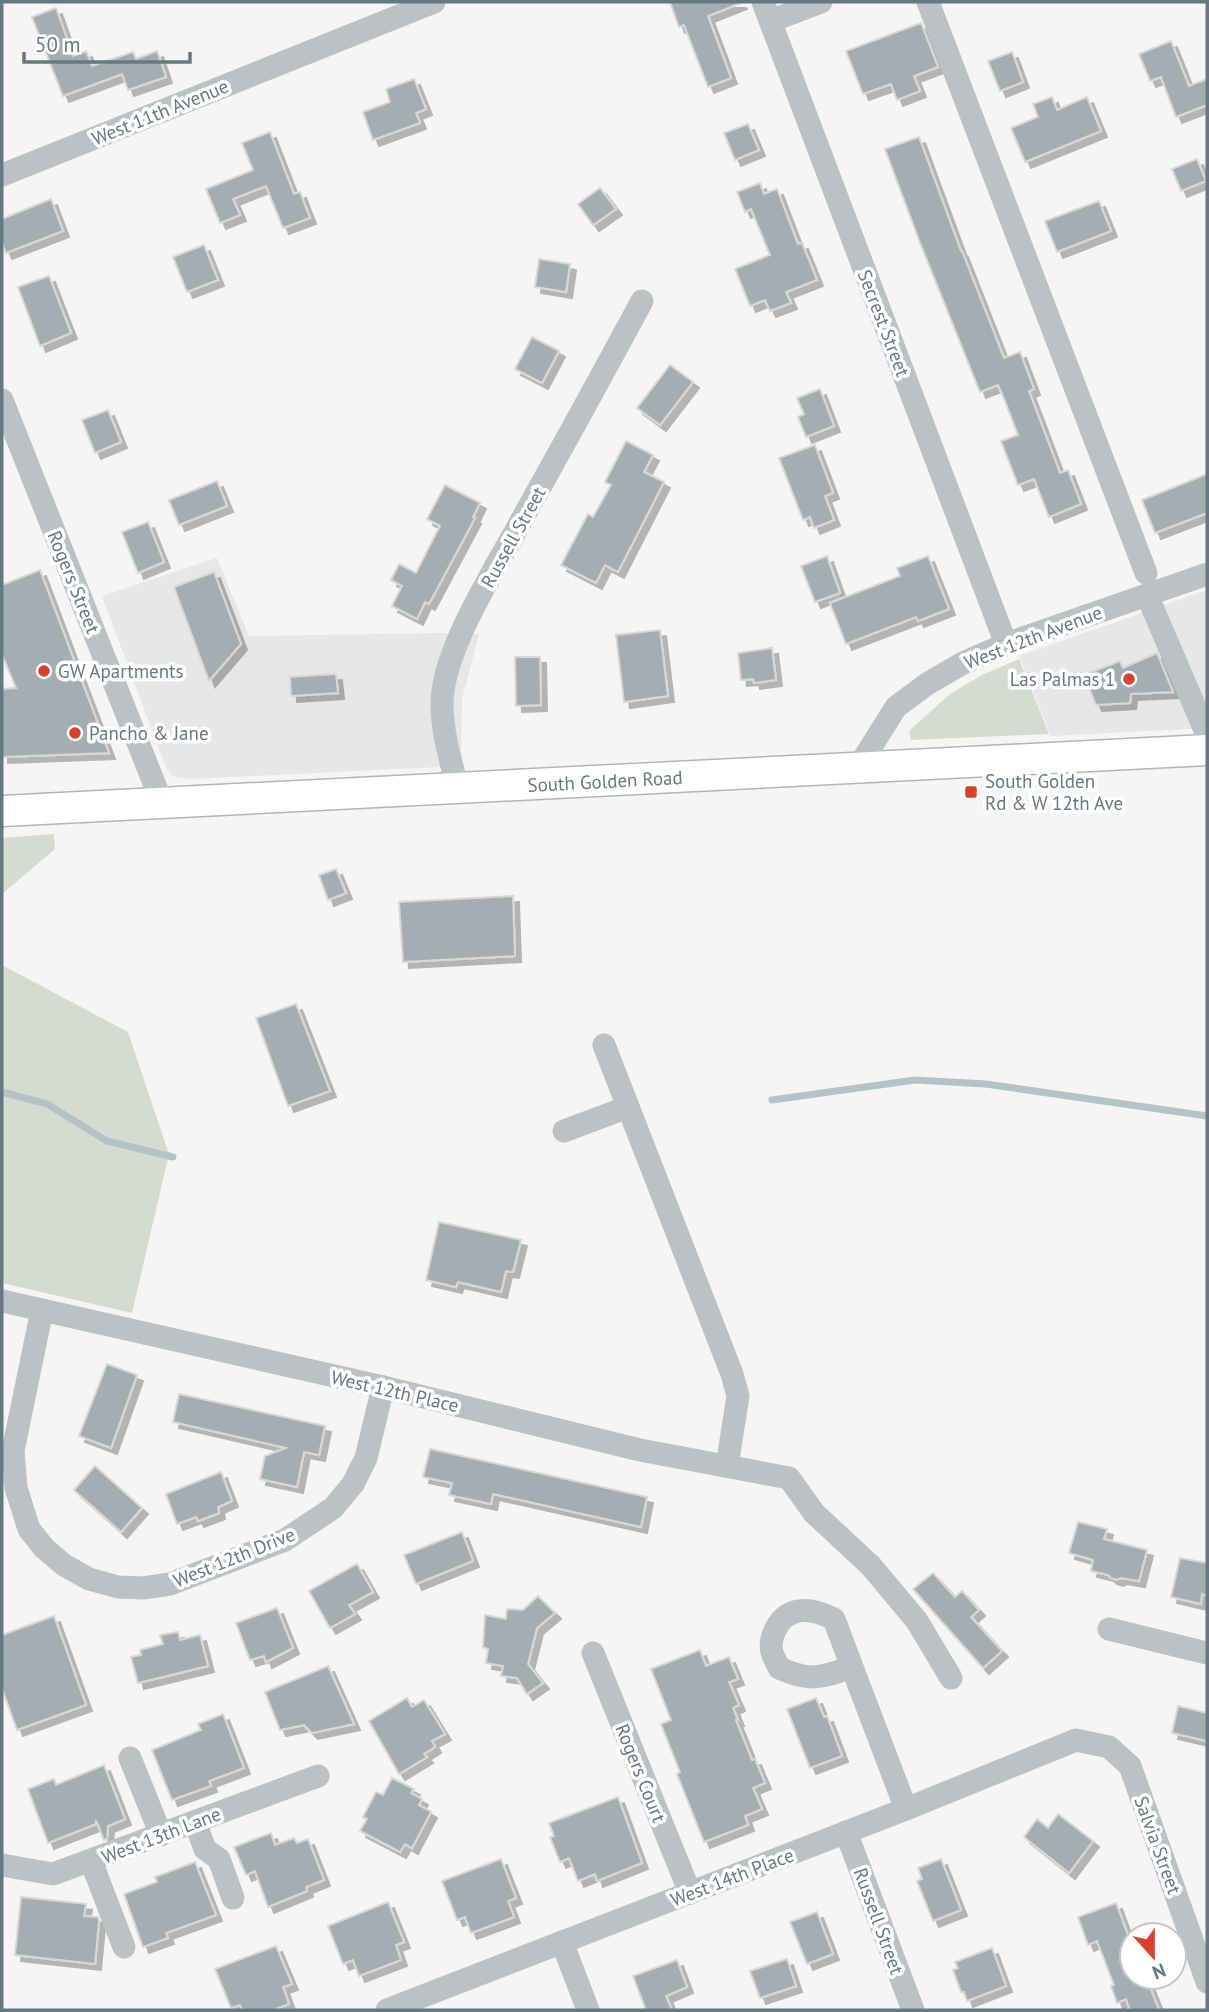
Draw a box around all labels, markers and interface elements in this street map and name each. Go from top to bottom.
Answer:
scale bar [24,21,191,65]
text: 50 m [35,31,81,58]
street label: West 11th Avenue [88,74,232,150]
street label: Secrest Street [853,266,916,380]
street label: Russell Street [475,482,551,592]
street label: Rogers Street [43,527,106,637]
street label: West 12th Avenue [961,600,1105,674]
place label: GW Apartments [58,659,184,683]
marker: GW Apartments [36,663,52,679]
place label: Las Palmas 1 [1010,667,1115,691]
marker: Las Palmas 1 [1121,671,1137,687]
place label: Pancho & Jane [89,721,209,745]
marker: Pancho & Jane [67,725,83,741]
street label: South Golden Road [527,765,683,797]
place label: South Golden Rd & W 12th Ave [985,769,1123,815]
marker: South Golden Rd & W 12th Ave [963,784,979,800]
street label: West 12th Place [329,1365,461,1417]
street label: West 12th Drive [170,1522,298,1592]
street label: Rogers Court [610,1720,672,1826]
street label: Salvia Street [1129,1793,1187,1898]
street label: West 13th Lane [98,1801,224,1869]
street label: West 14th Place [667,1842,797,1912]
street label: Russell Street [849,1864,910,1978]
north arrow [1118,1921,1188,1991]
text: N [1149,1958,1169,1985]

